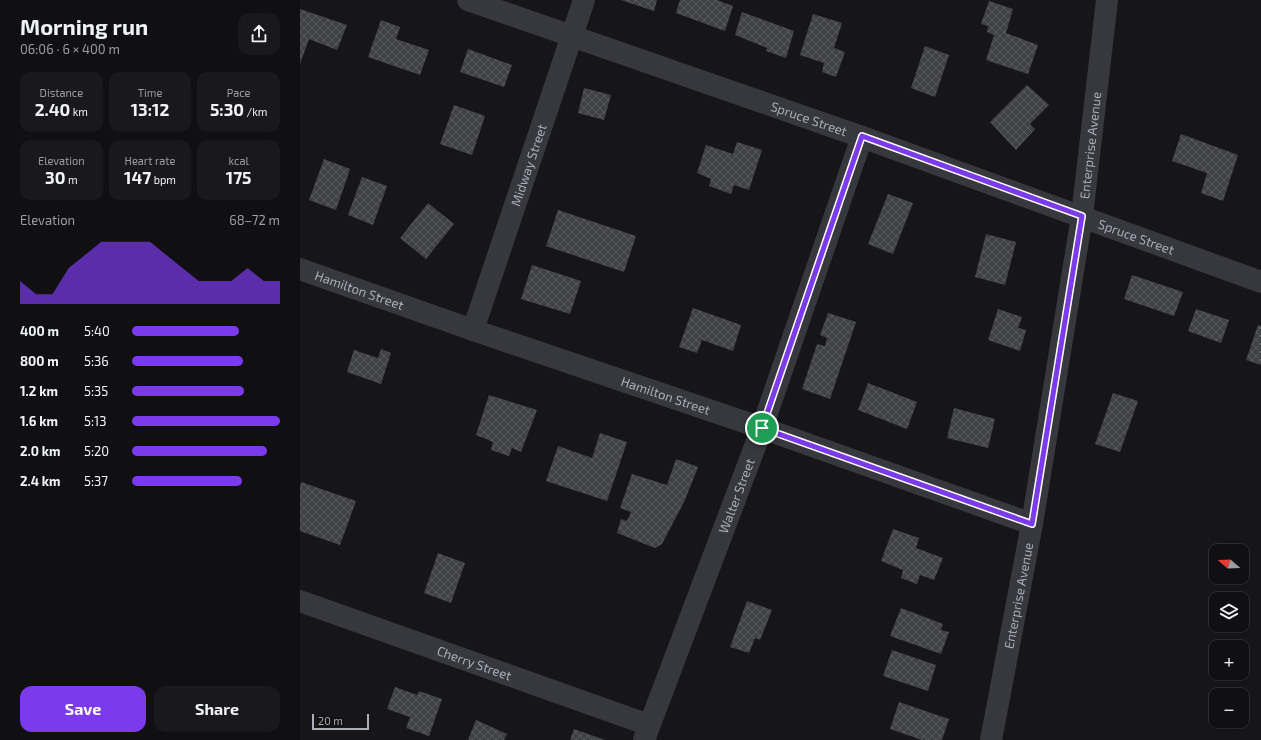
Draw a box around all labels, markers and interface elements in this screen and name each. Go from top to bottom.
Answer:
text: Morning run [20,13,148,39]
button: share [238,13,280,55]
text: 06:06 · 6 × 400 m [20,41,120,57]
text: Distance [40,86,83,99]
text: Time [138,86,162,99]
text: Pace [227,86,251,99]
street label: Enterprise Avenue [1076,91,1104,200]
street label: Spruce Street [769,98,849,139]
text: 2.40 [35,99,70,119]
text: 13:12 [131,99,169,119]
text: 5:30 [210,99,244,119]
text: km [70,105,88,118]
text: /km [244,105,267,118]
street label: Midway Street [507,122,550,208]
text: Elevation [38,154,85,167]
text: Heart rate [125,154,175,167]
text: kcal [229,154,249,167]
text: 30 [45,167,65,187]
text: 147 [124,167,151,187]
text: 175 [226,167,252,187]
text: m [65,173,78,186]
text: bpm [151,173,176,186]
text: Elevation [20,212,75,228]
text: 68–72 m [229,212,280,228]
street label: Spruce Street [1096,216,1177,258]
street label: Hamilton Street [313,267,406,313]
text: 400 m [20,323,59,339]
text: 5:40 [84,323,110,339]
text: 800 m [20,353,59,369]
text: 5:36 [84,353,109,369]
street label: Hamilton Street [619,373,713,418]
text: 1.2 km [20,383,58,399]
text: 5:35 [84,383,108,399]
pin [745,411,779,445]
text: 1.6 km [20,413,58,429]
text: 5:13 [84,413,106,429]
icon: arrive [751,417,773,439]
text: 2.0 km [20,443,60,459]
text: 5:20 [84,443,109,459]
street label: Walter Street [715,456,758,536]
text: 2.4 km [20,473,60,489]
text: 5:37 [84,473,108,489]
street label: Enterprise Avenue [1001,541,1036,650]
north arrow [1209,544,1249,584]
map controls [1209,544,1249,728]
button: layers [1209,592,1249,632]
button: + [1209,640,1249,680]
street label: Cherry Street [435,642,514,684]
button: Save [20,686,146,732]
button: Share [154,686,280,732]
button: − [1209,688,1249,728]
scale bar [312,712,369,731]
text: 20 m [318,714,343,727]

